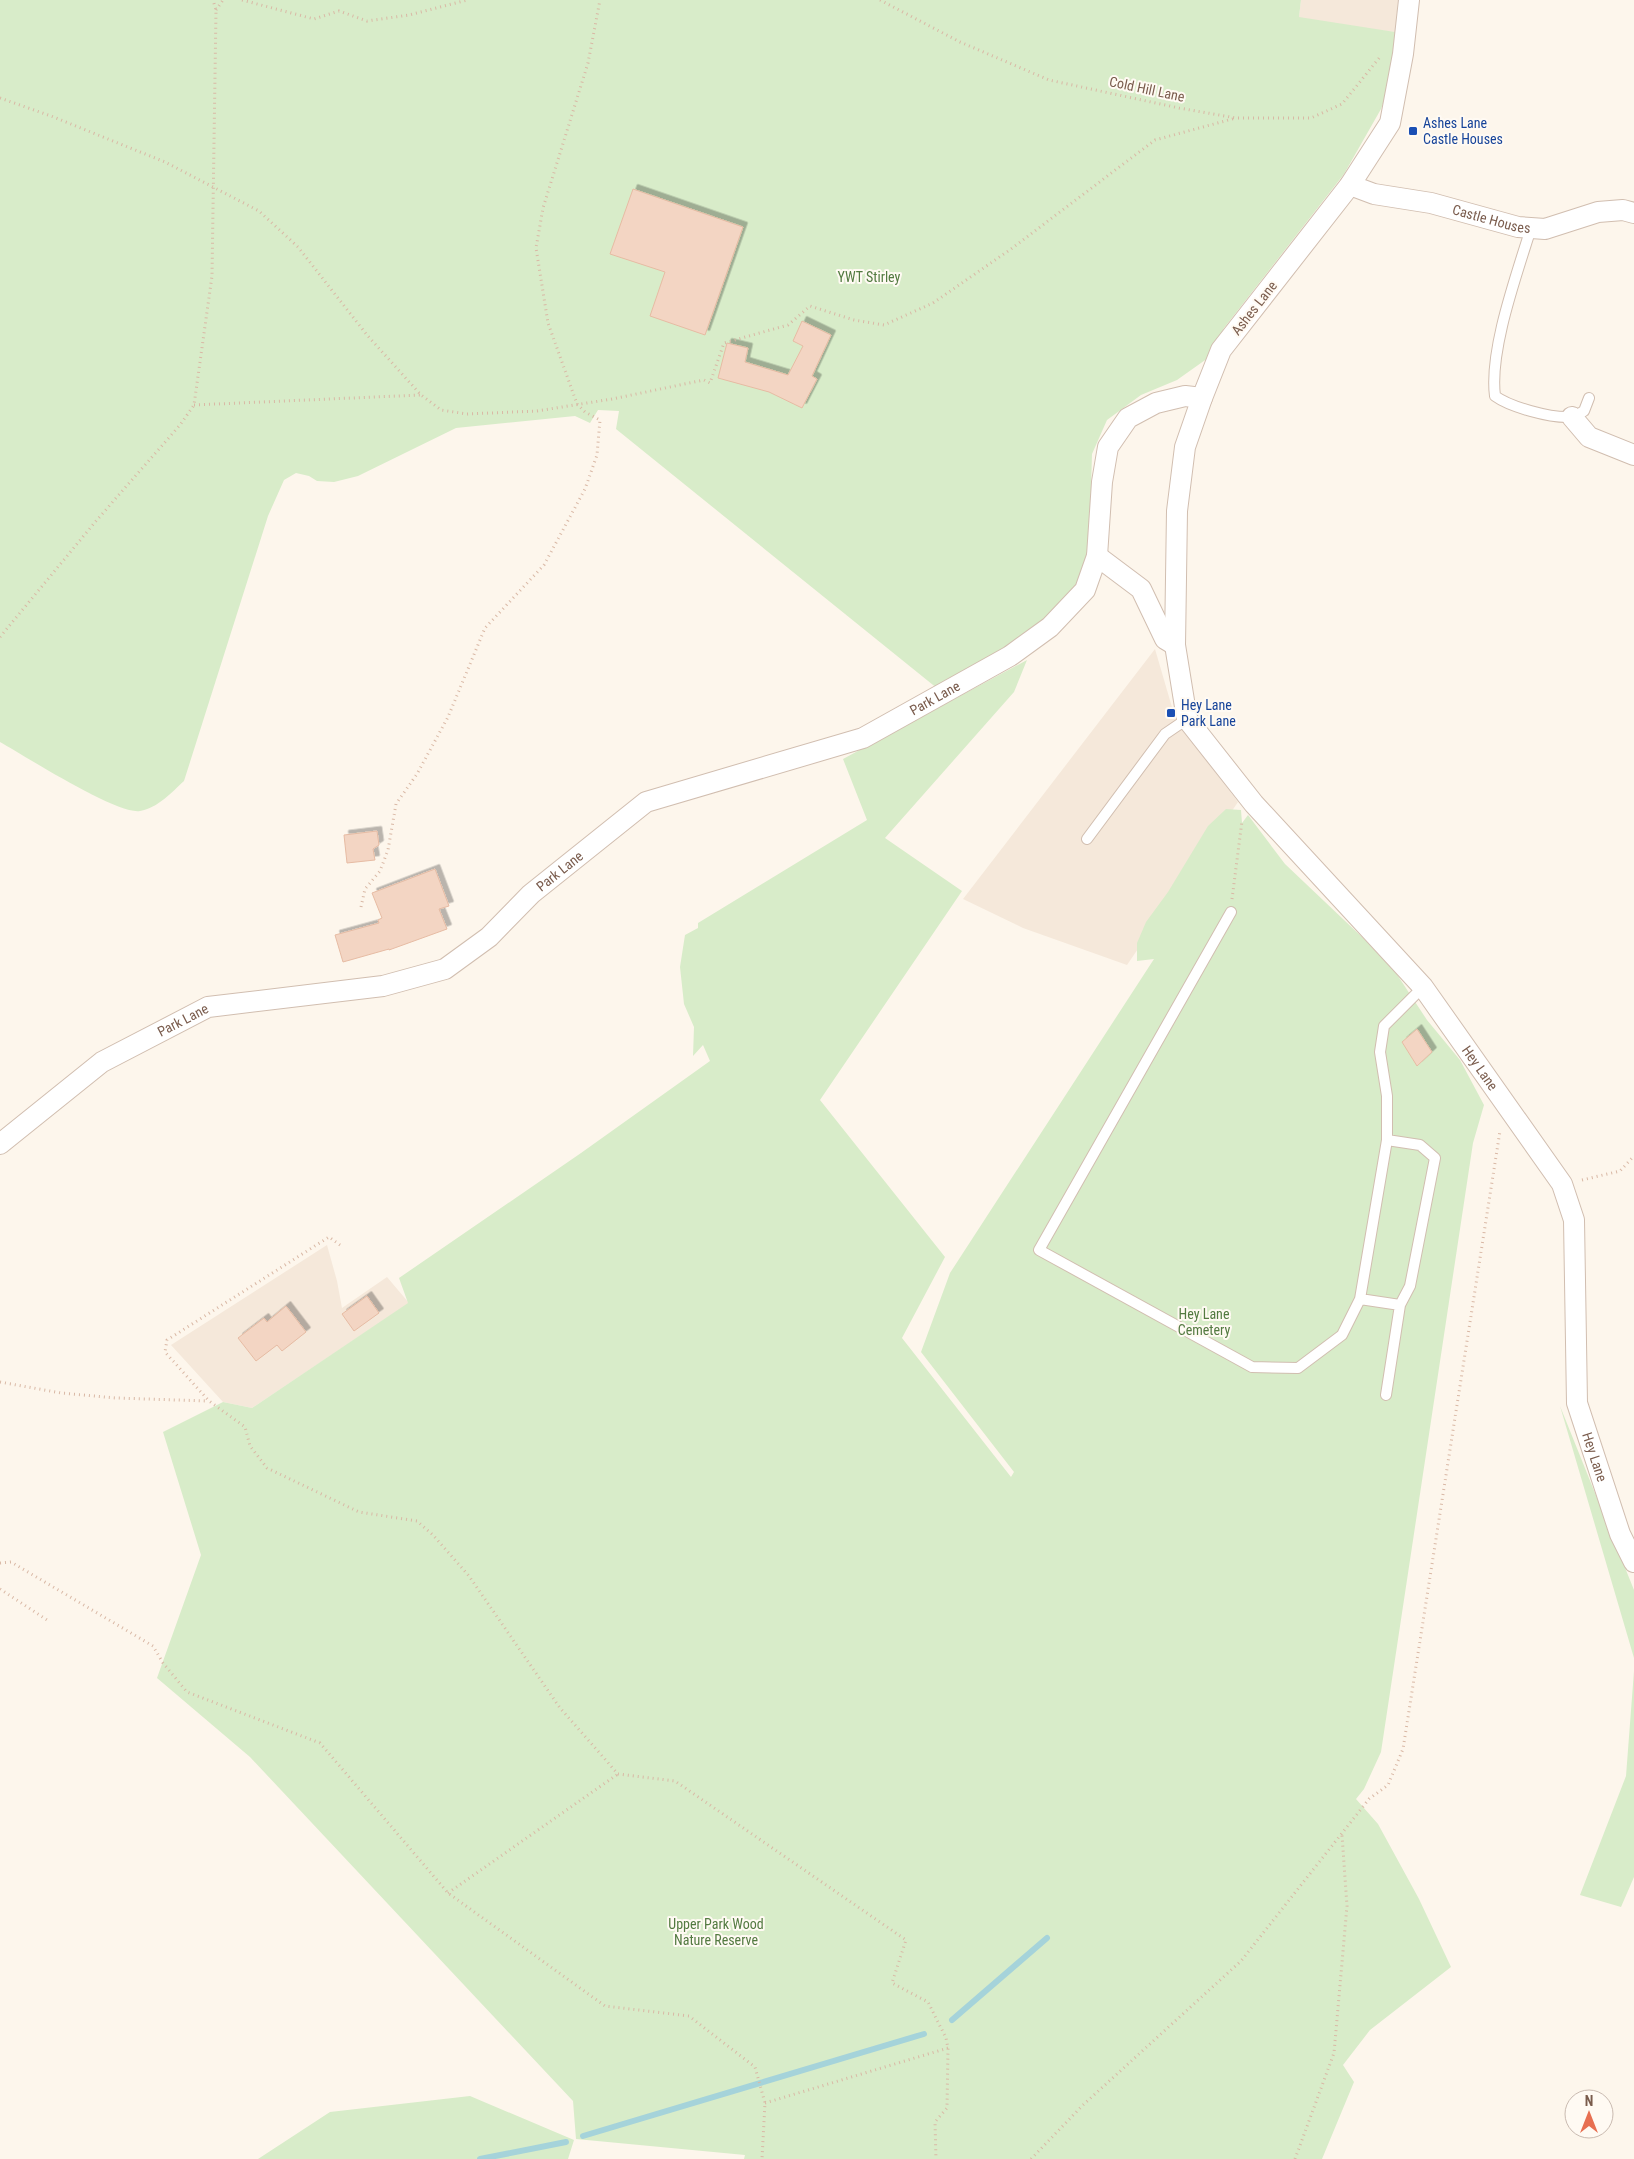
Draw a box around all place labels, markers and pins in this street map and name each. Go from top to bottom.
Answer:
place label: Ashes Lane Castle Houses [1423,115,1503,147]
marker: Ashes Lane Castle Houses [1407,125,1419,137]
place label: Hey Lane Park Lane [1181,697,1236,729]
marker: Hey Lane Park Lane [1165,707,1177,719]

